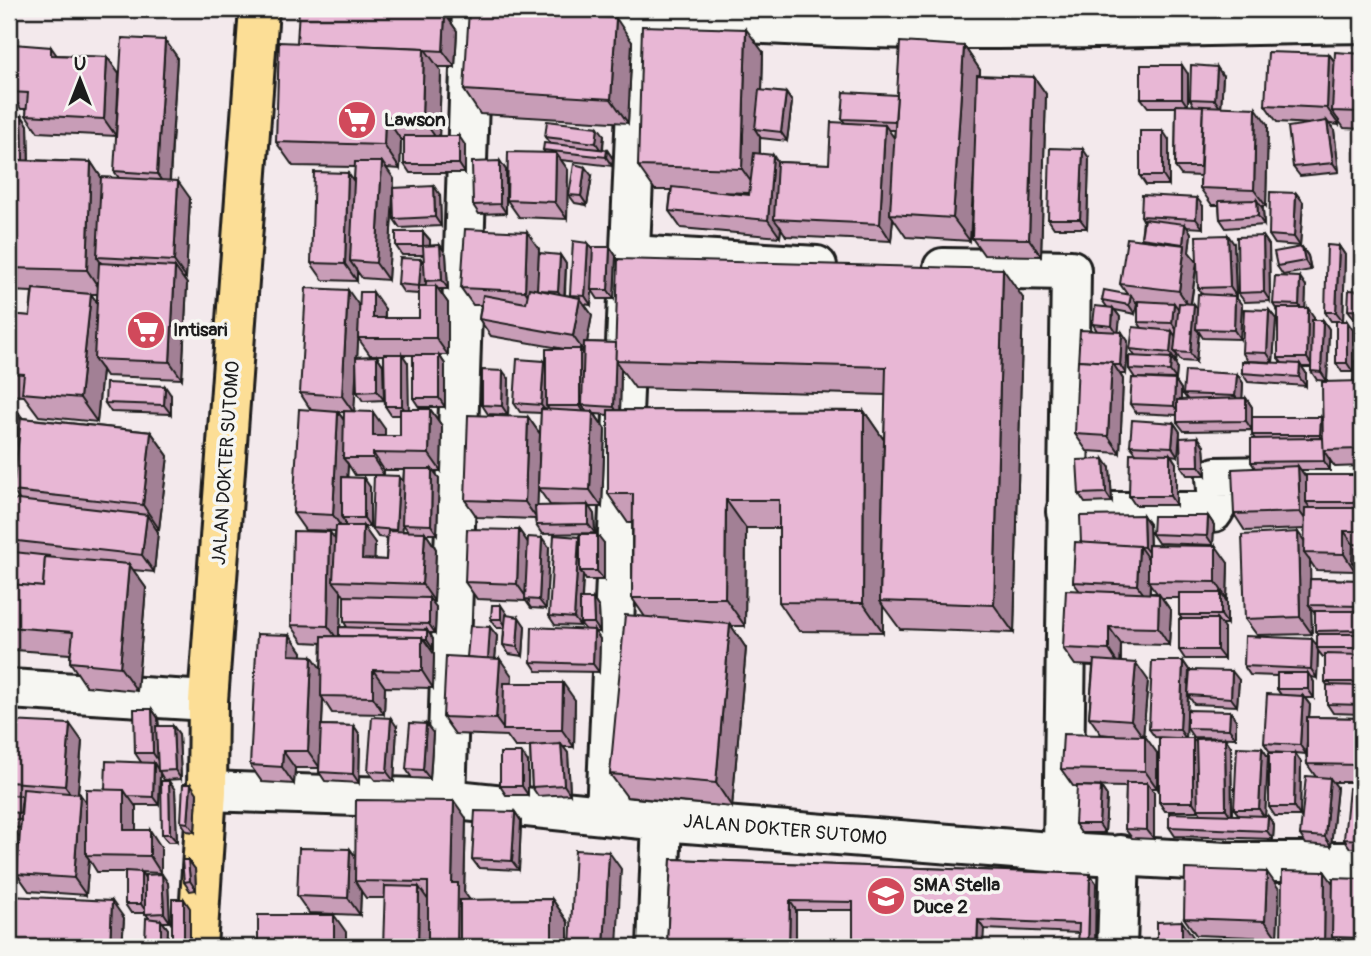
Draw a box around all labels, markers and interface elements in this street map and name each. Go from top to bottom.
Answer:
north arrow [46,46,116,116]
text: U [74,52,86,76]
supermarket icon: Lawson [336,99,378,141]
place label: Lawson [384,108,446,132]
supermarket icon: Intisari [125,309,167,351]
place label: Intisari [173,318,228,342]
street label: JALAN DOKTER SUTOMO [207,360,245,566]
street label: JALAN DOKTER SUTOMO [682,809,888,851]
place label: SMA Stella Duce 2 [913,873,1000,919]
school or university icon: SMA Stella Duce 2 [865,875,907,917]

